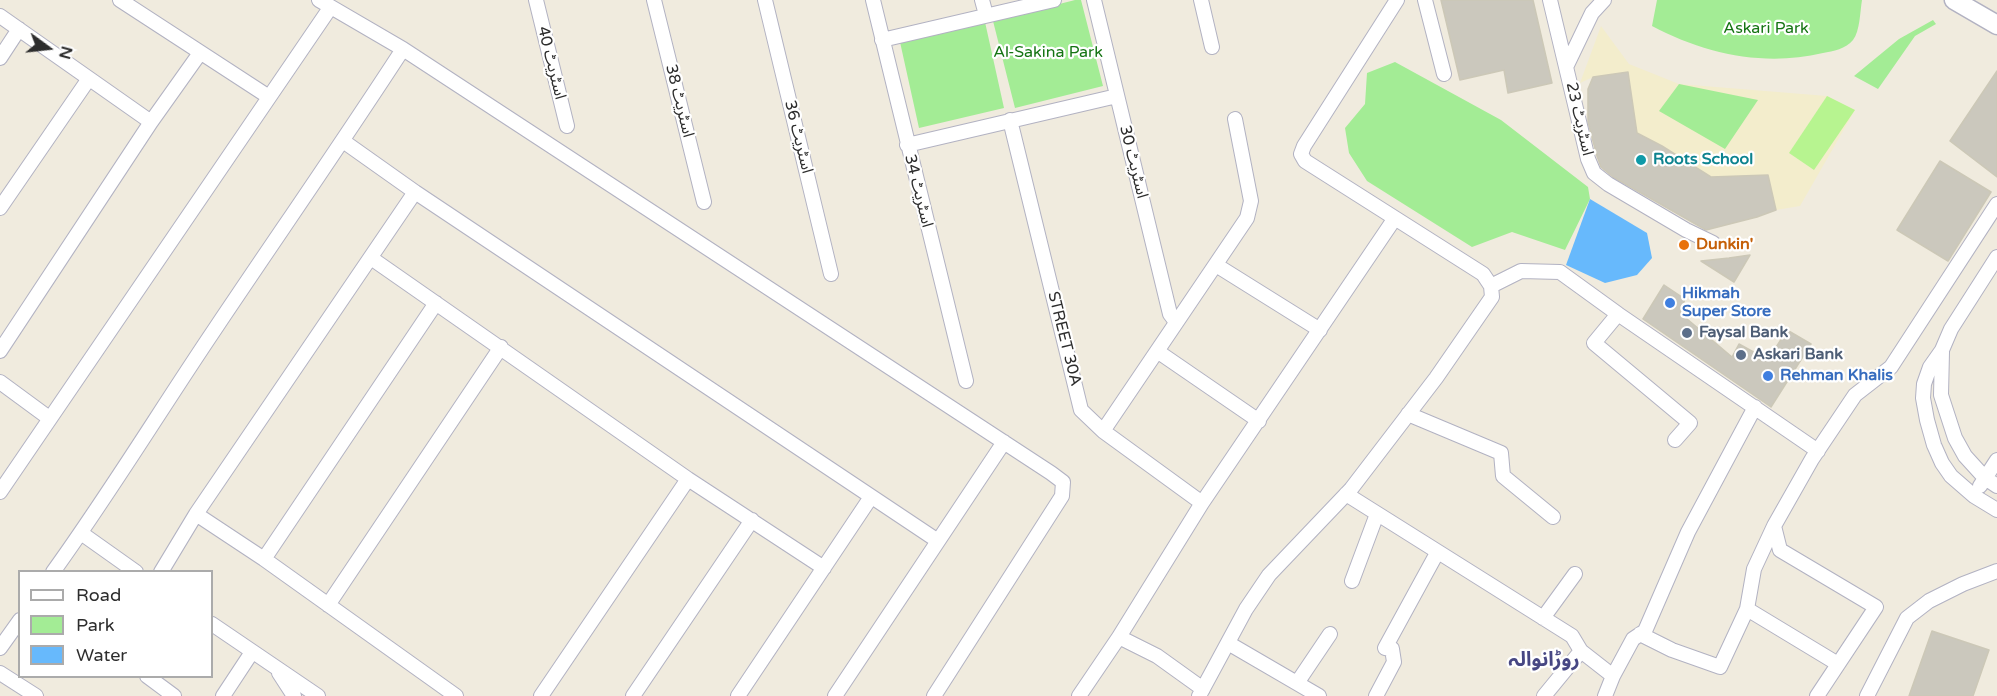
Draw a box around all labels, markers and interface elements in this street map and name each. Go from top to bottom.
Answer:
north arrow [18,18,78,78]
park label: Askari Park [1723,19,1809,39]
street label: اسٹریٹ 40 [533,24,569,102]
park label: Al-Sakina Park [993,43,1103,63]
text: N [54,44,77,61]
street label: اسٹریٹ 38 [661,62,697,140]
street label: اسٹریٹ 23 [1561,80,1597,158]
street label: اسٹریٹ 36 [780,98,816,176]
street label: اسٹریٹ 30 [1115,123,1151,201]
place label: Roots School [1653,150,1753,170]
street label: اسٹریٹ 34 [900,152,936,230]
marker: Roots School [1634,153,1648,167]
place label: Dunkin' [1696,235,1753,255]
marker: Dunkin' [1677,238,1691,252]
place label: Hikmah Super Store [1682,284,1771,322]
street label: STREET 30A [1043,290,1085,388]
marker: Hikmah Super Store [1663,296,1677,310]
place label: Faysal Bank [1699,323,1788,343]
marker: Faysal Bank [1680,326,1694,340]
place label: Askari Bank [1753,345,1843,365]
marker: Askari Bank [1734,348,1748,362]
place label: Rehman Khalis [1780,366,1893,386]
marker: Rehman Khalis [1761,369,1775,383]
legend [18,570,213,678]
text: Road [76,584,121,606]
text: Park [76,614,114,636]
text: Water [76,644,127,666]
district label: روڑانوالہ [1508,649,1580,673]

